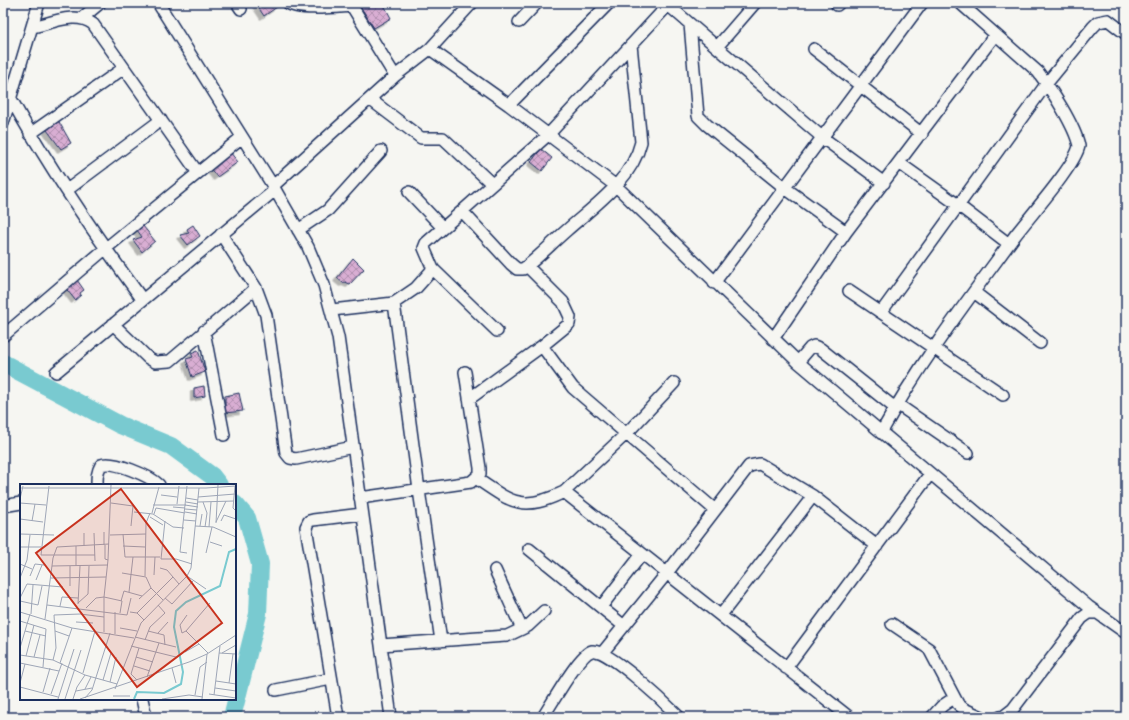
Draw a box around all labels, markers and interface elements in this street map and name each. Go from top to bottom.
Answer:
inset map [20,484,236,700]

